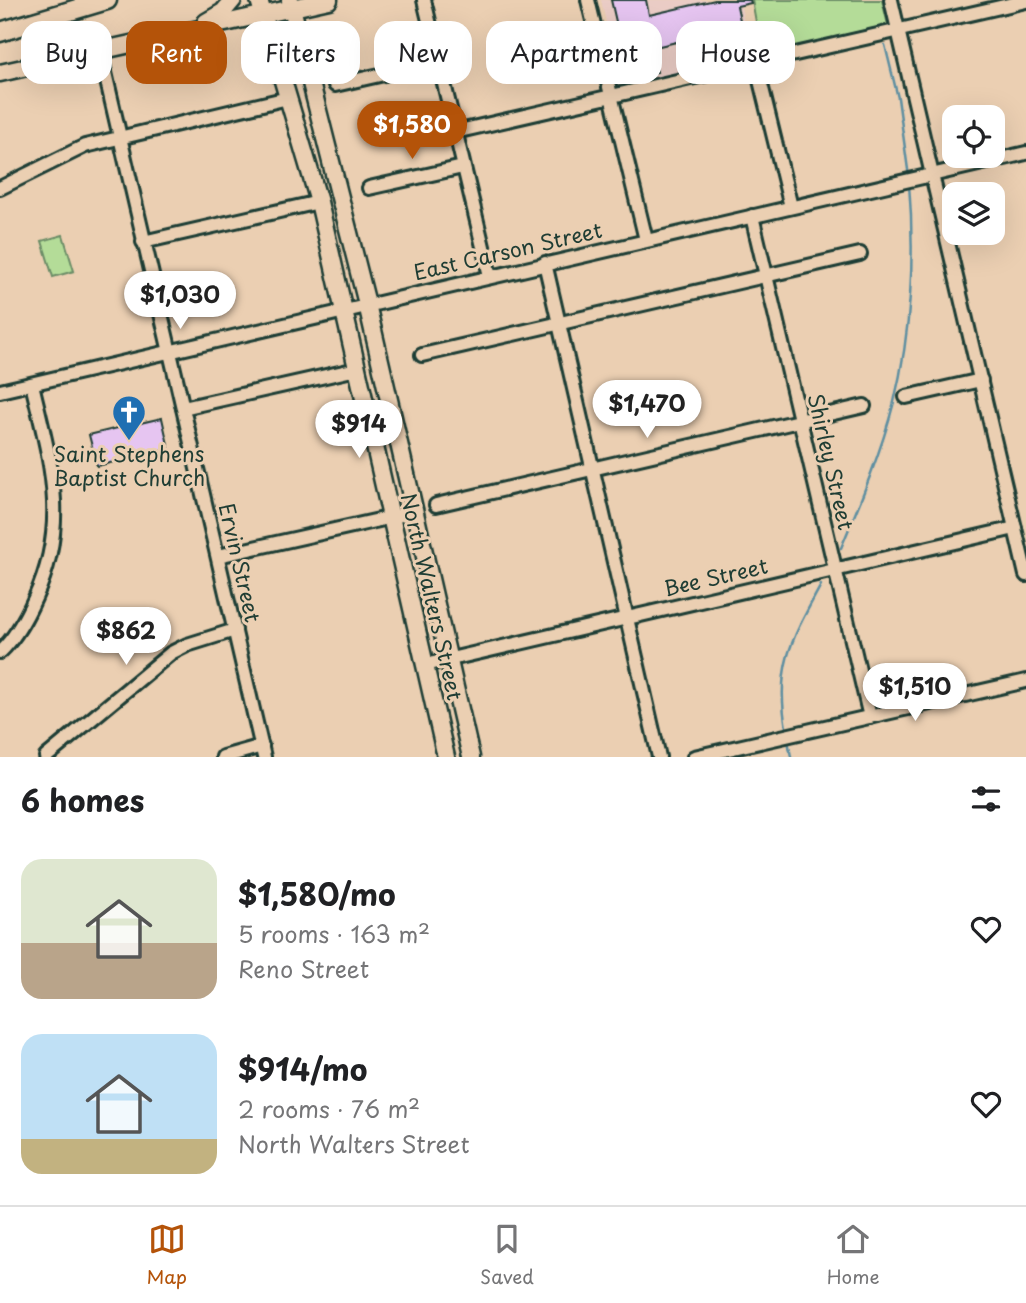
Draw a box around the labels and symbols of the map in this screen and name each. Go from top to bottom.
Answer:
pin: $1,580 [355,102,469,161]
street label: East Carson Street [410,213,605,287]
pin: $1,030 [123,272,237,331]
pin: $1,470 [590,380,704,440]
street label: Shirley Street [801,390,863,533]
church icon: Saint Stephens Baptist Church [110,393,148,442]
pin: $914 [318,400,400,460]
place label: Saint Stephens Baptist Church [53,437,205,493]
street label: North Walters Street [394,490,472,703]
street label: Ervin Street [212,500,270,625]
street label: Bee Street [660,549,771,604]
pin: $862 [85,608,167,667]
pin: $1,510 [858,664,972,723]

